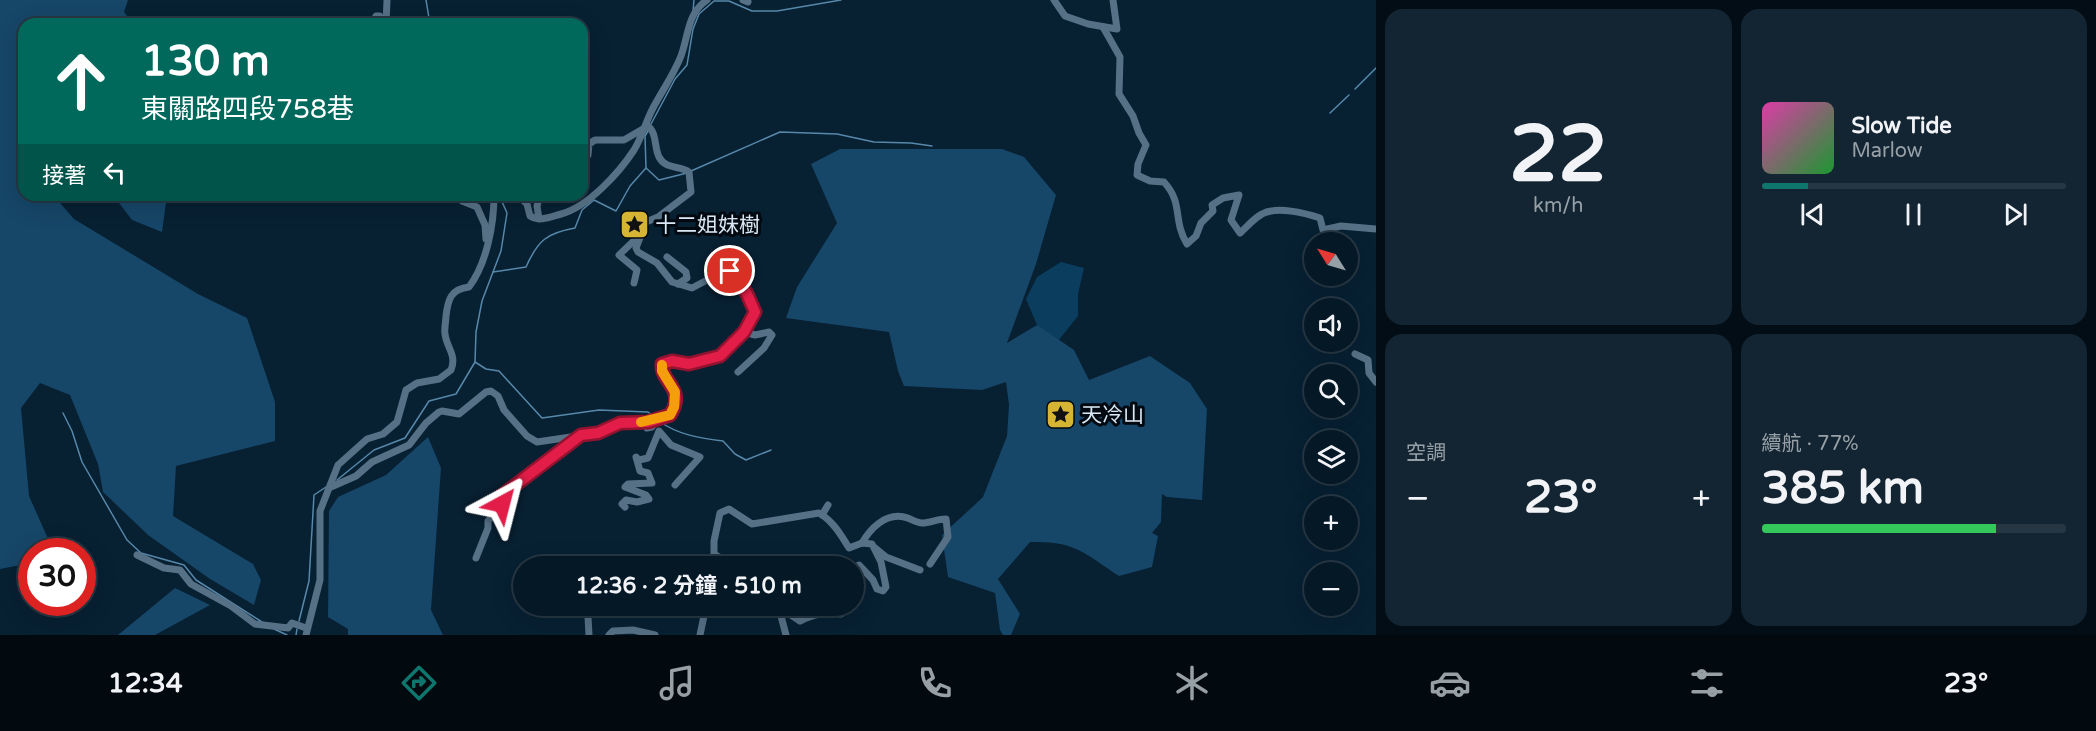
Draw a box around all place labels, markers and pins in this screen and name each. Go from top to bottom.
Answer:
place icon: 十二姐妹樹 [618,209,650,241]
place label: 十二姐妹樹 [655,213,760,238]
pin [704,245,755,296]
place icon: 天冷山 [1044,399,1076,431]
place label: 天冷山 [1081,403,1144,428]

